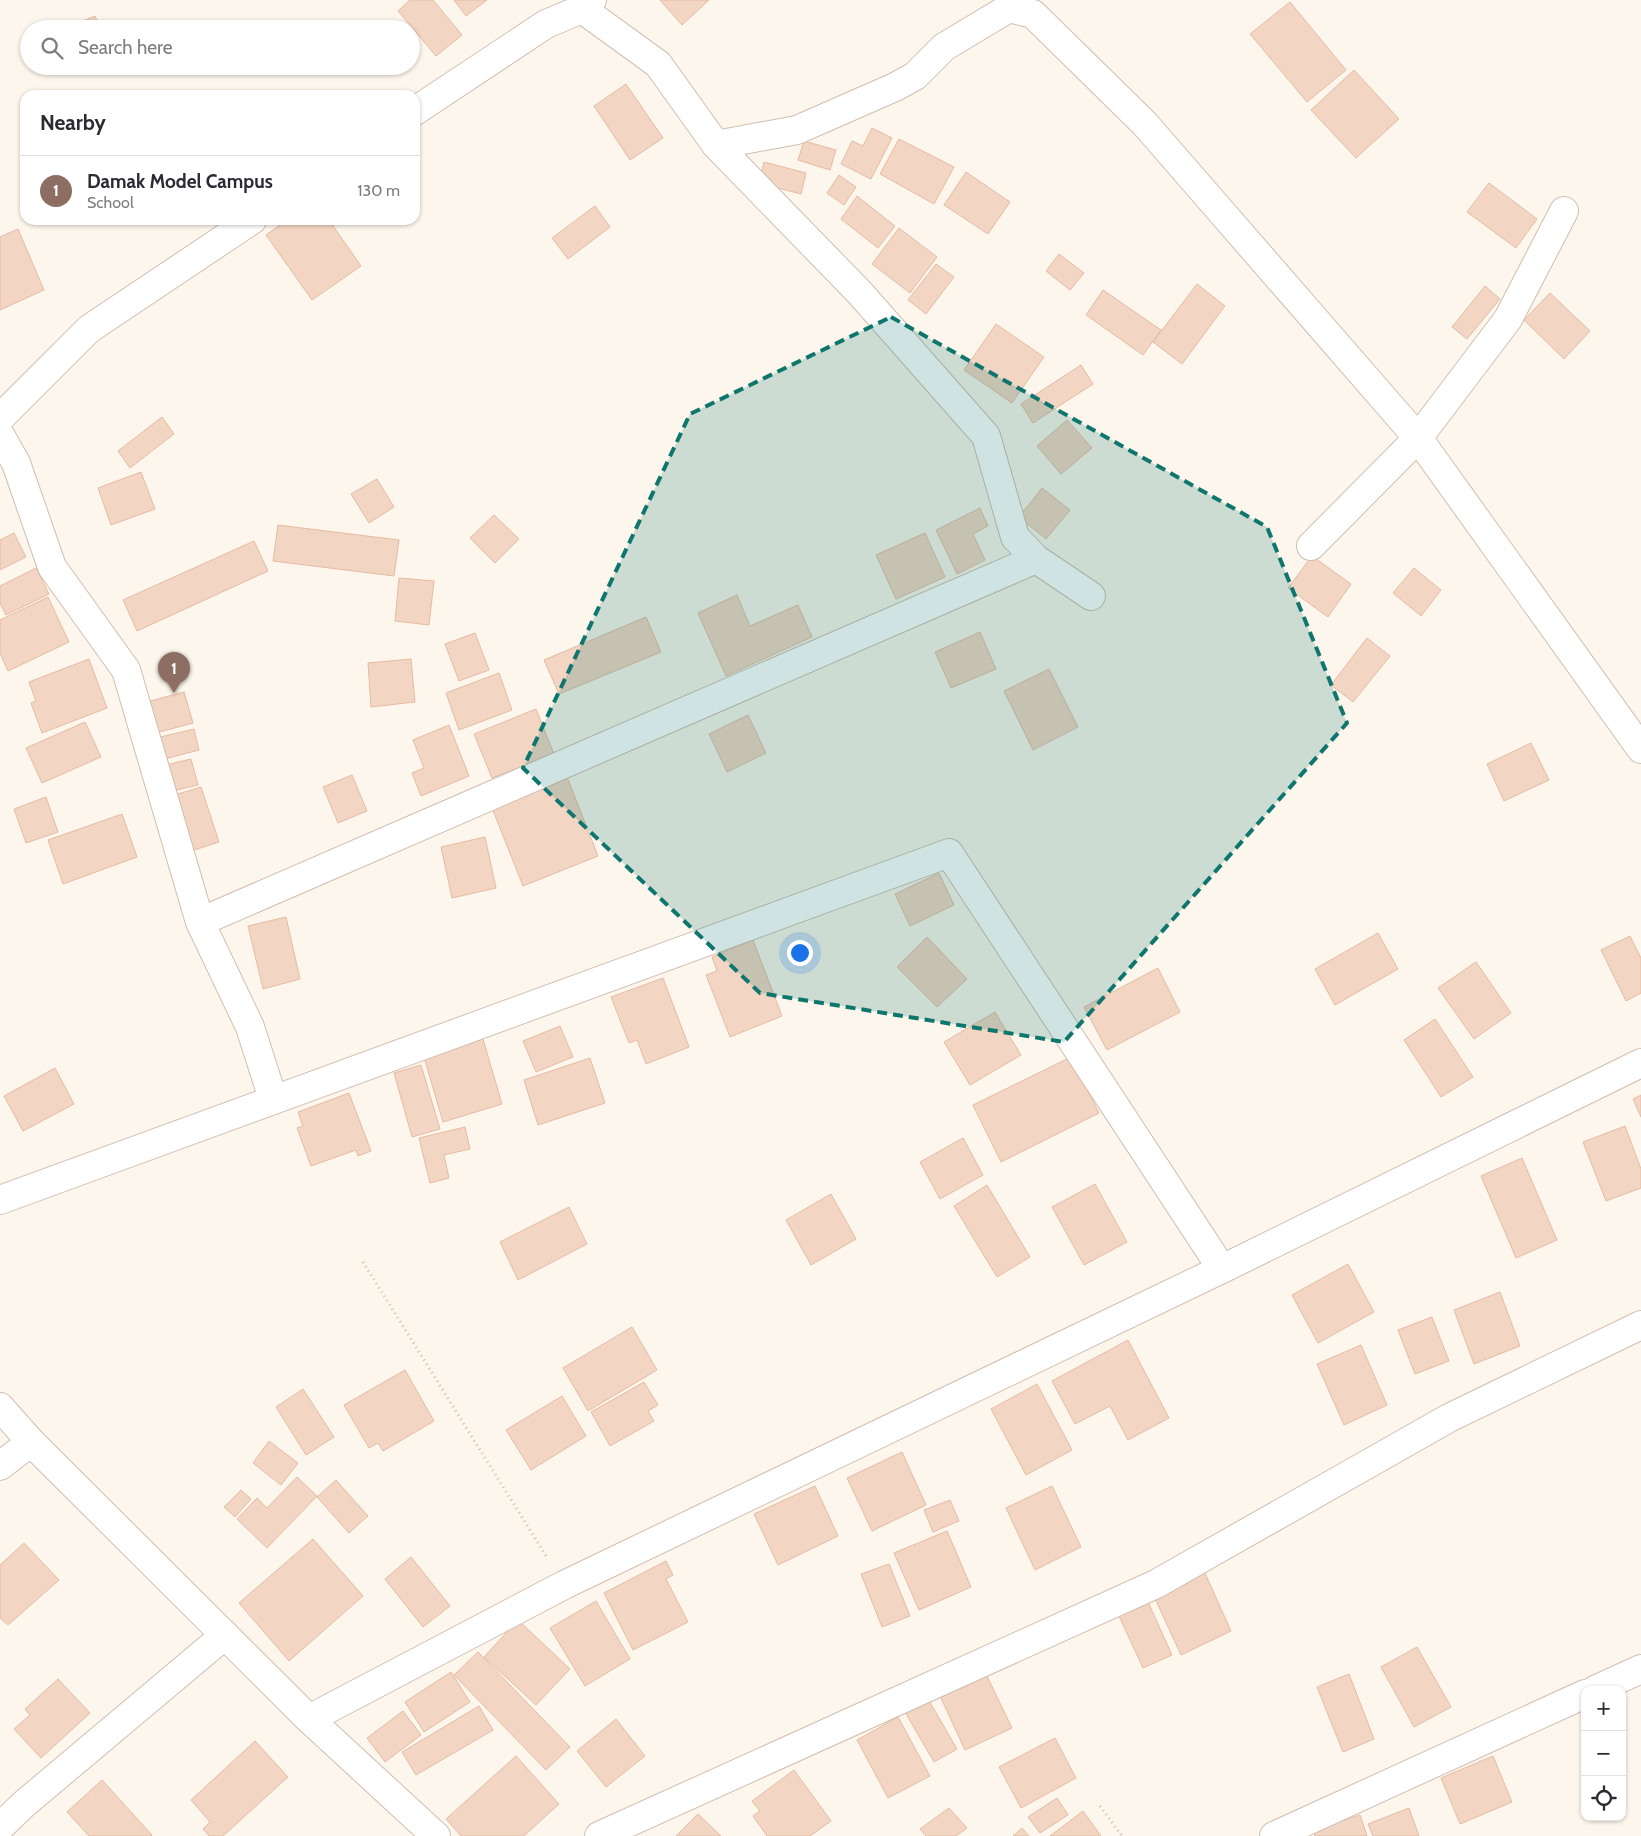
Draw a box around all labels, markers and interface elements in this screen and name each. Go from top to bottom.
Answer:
search box [20,20,420,75]
icon: search [38,34,66,62]
text: Search here [78,36,172,59]
text: Nearby [40,110,106,135]
text: Damak Model Campus [87,170,273,193]
text: 1 [53,181,59,200]
text: 130 m [357,181,400,200]
text: School [87,193,134,212]
pin: 1 [158,652,190,693]
your location [787,940,813,966]
map controls [1581,1686,1626,1821]
button: + [1581,1686,1626,1731]
button: − [1581,1731,1626,1776]
button: locate [1581,1776,1626,1821]

